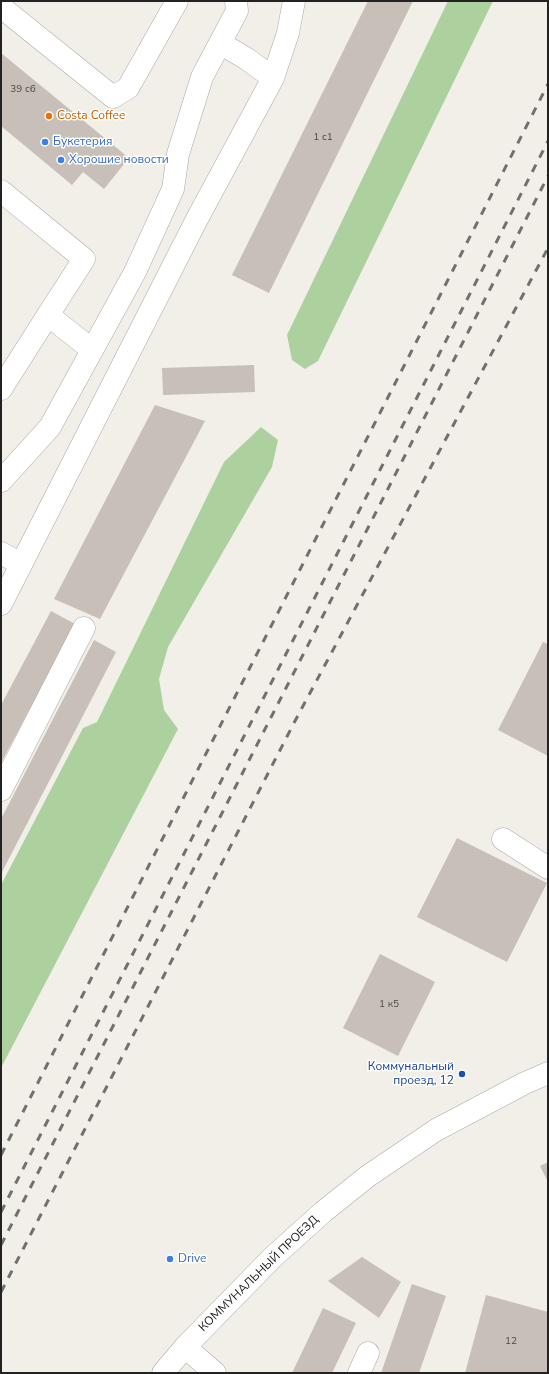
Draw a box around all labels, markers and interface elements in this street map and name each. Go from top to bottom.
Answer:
house number: 39 с6 [10,84,36,96]
place label: Costa Coffee [57,109,125,123]
marker: Costa Coffee [44,111,54,121]
house number: 1 с1 [313,132,333,144]
place label: Букетерия [53,135,112,149]
marker: Букетерия [40,137,50,147]
place label: Хорошие новости [69,153,169,167]
marker: Хорошие новости [56,155,66,165]
house number: 1 к5 [379,999,399,1011]
place label: Коммунальный проезд, 12 [368,1060,454,1088]
marker: Коммунальный проезд, 12 [457,1069,467,1079]
street label: КОММУНАЛЬНЫЙ ПРОЕЗД [196,1213,322,1335]
place label: Drive [178,1252,206,1266]
marker: Drive [165,1254,175,1264]
house number: 12 [505,1336,517,1348]

